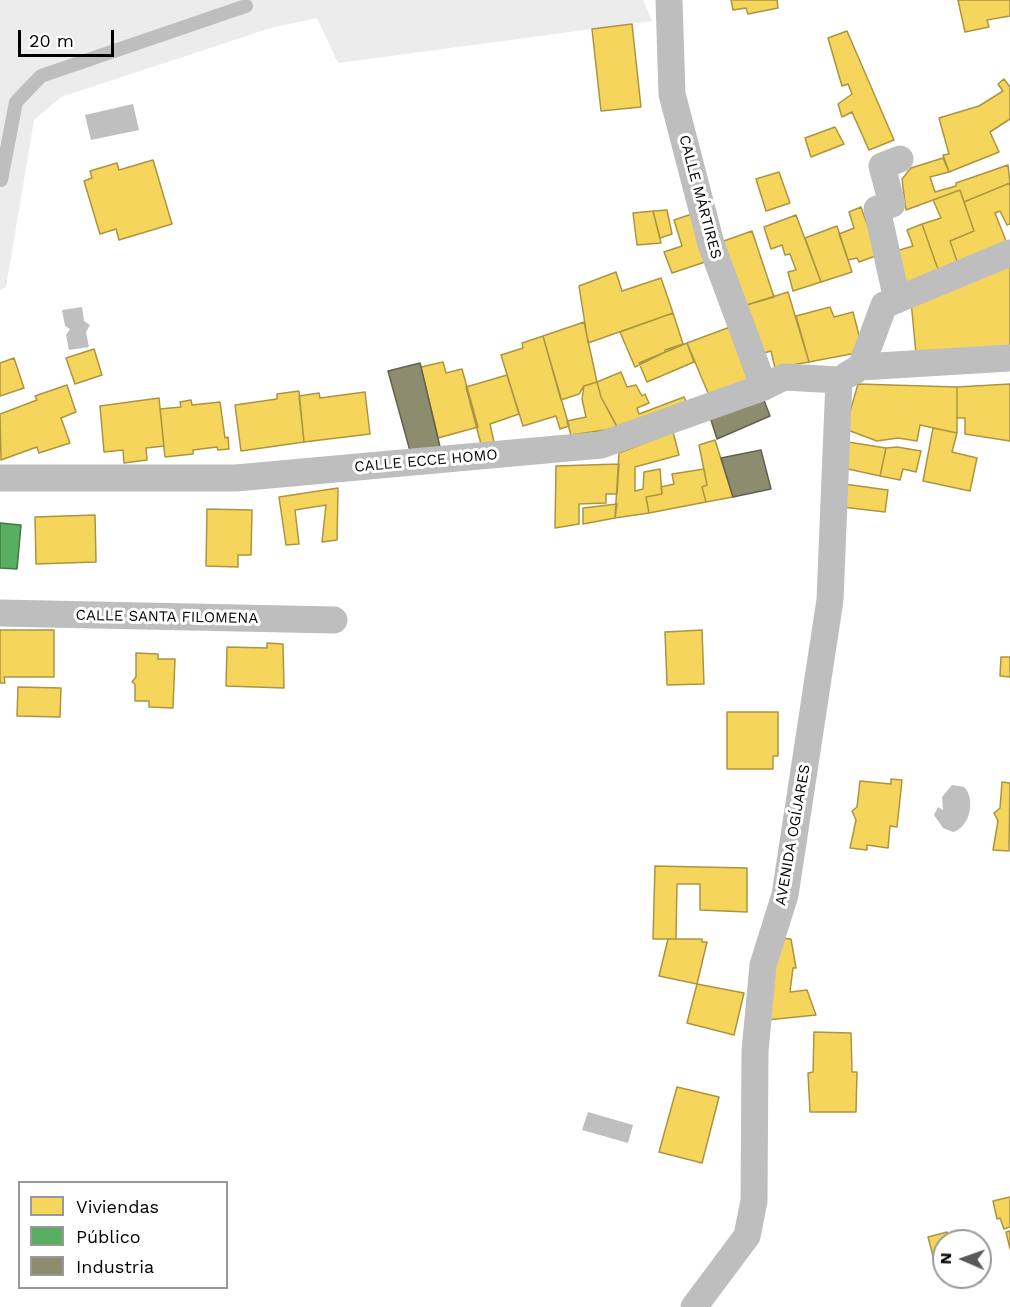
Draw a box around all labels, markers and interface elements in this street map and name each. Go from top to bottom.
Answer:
scale bar [21,18,117,56]
text: 20 m [29,30,74,51]
street label: CALLE MÁRTIRES [675,133,725,261]
street label: CALLE ECCE HOMO [354,446,498,476]
street label: CALLE SANTA FILOMENA [76,606,258,628]
street label: AVENIDA OGÍJARES [772,763,814,907]
legend [18,1181,228,1289]
text: Viviendas [76,1196,159,1217]
text: Público [76,1226,141,1247]
north arrow [932,1229,992,1289]
text: N [936,1252,955,1265]
text: Industria [76,1256,154,1277]

